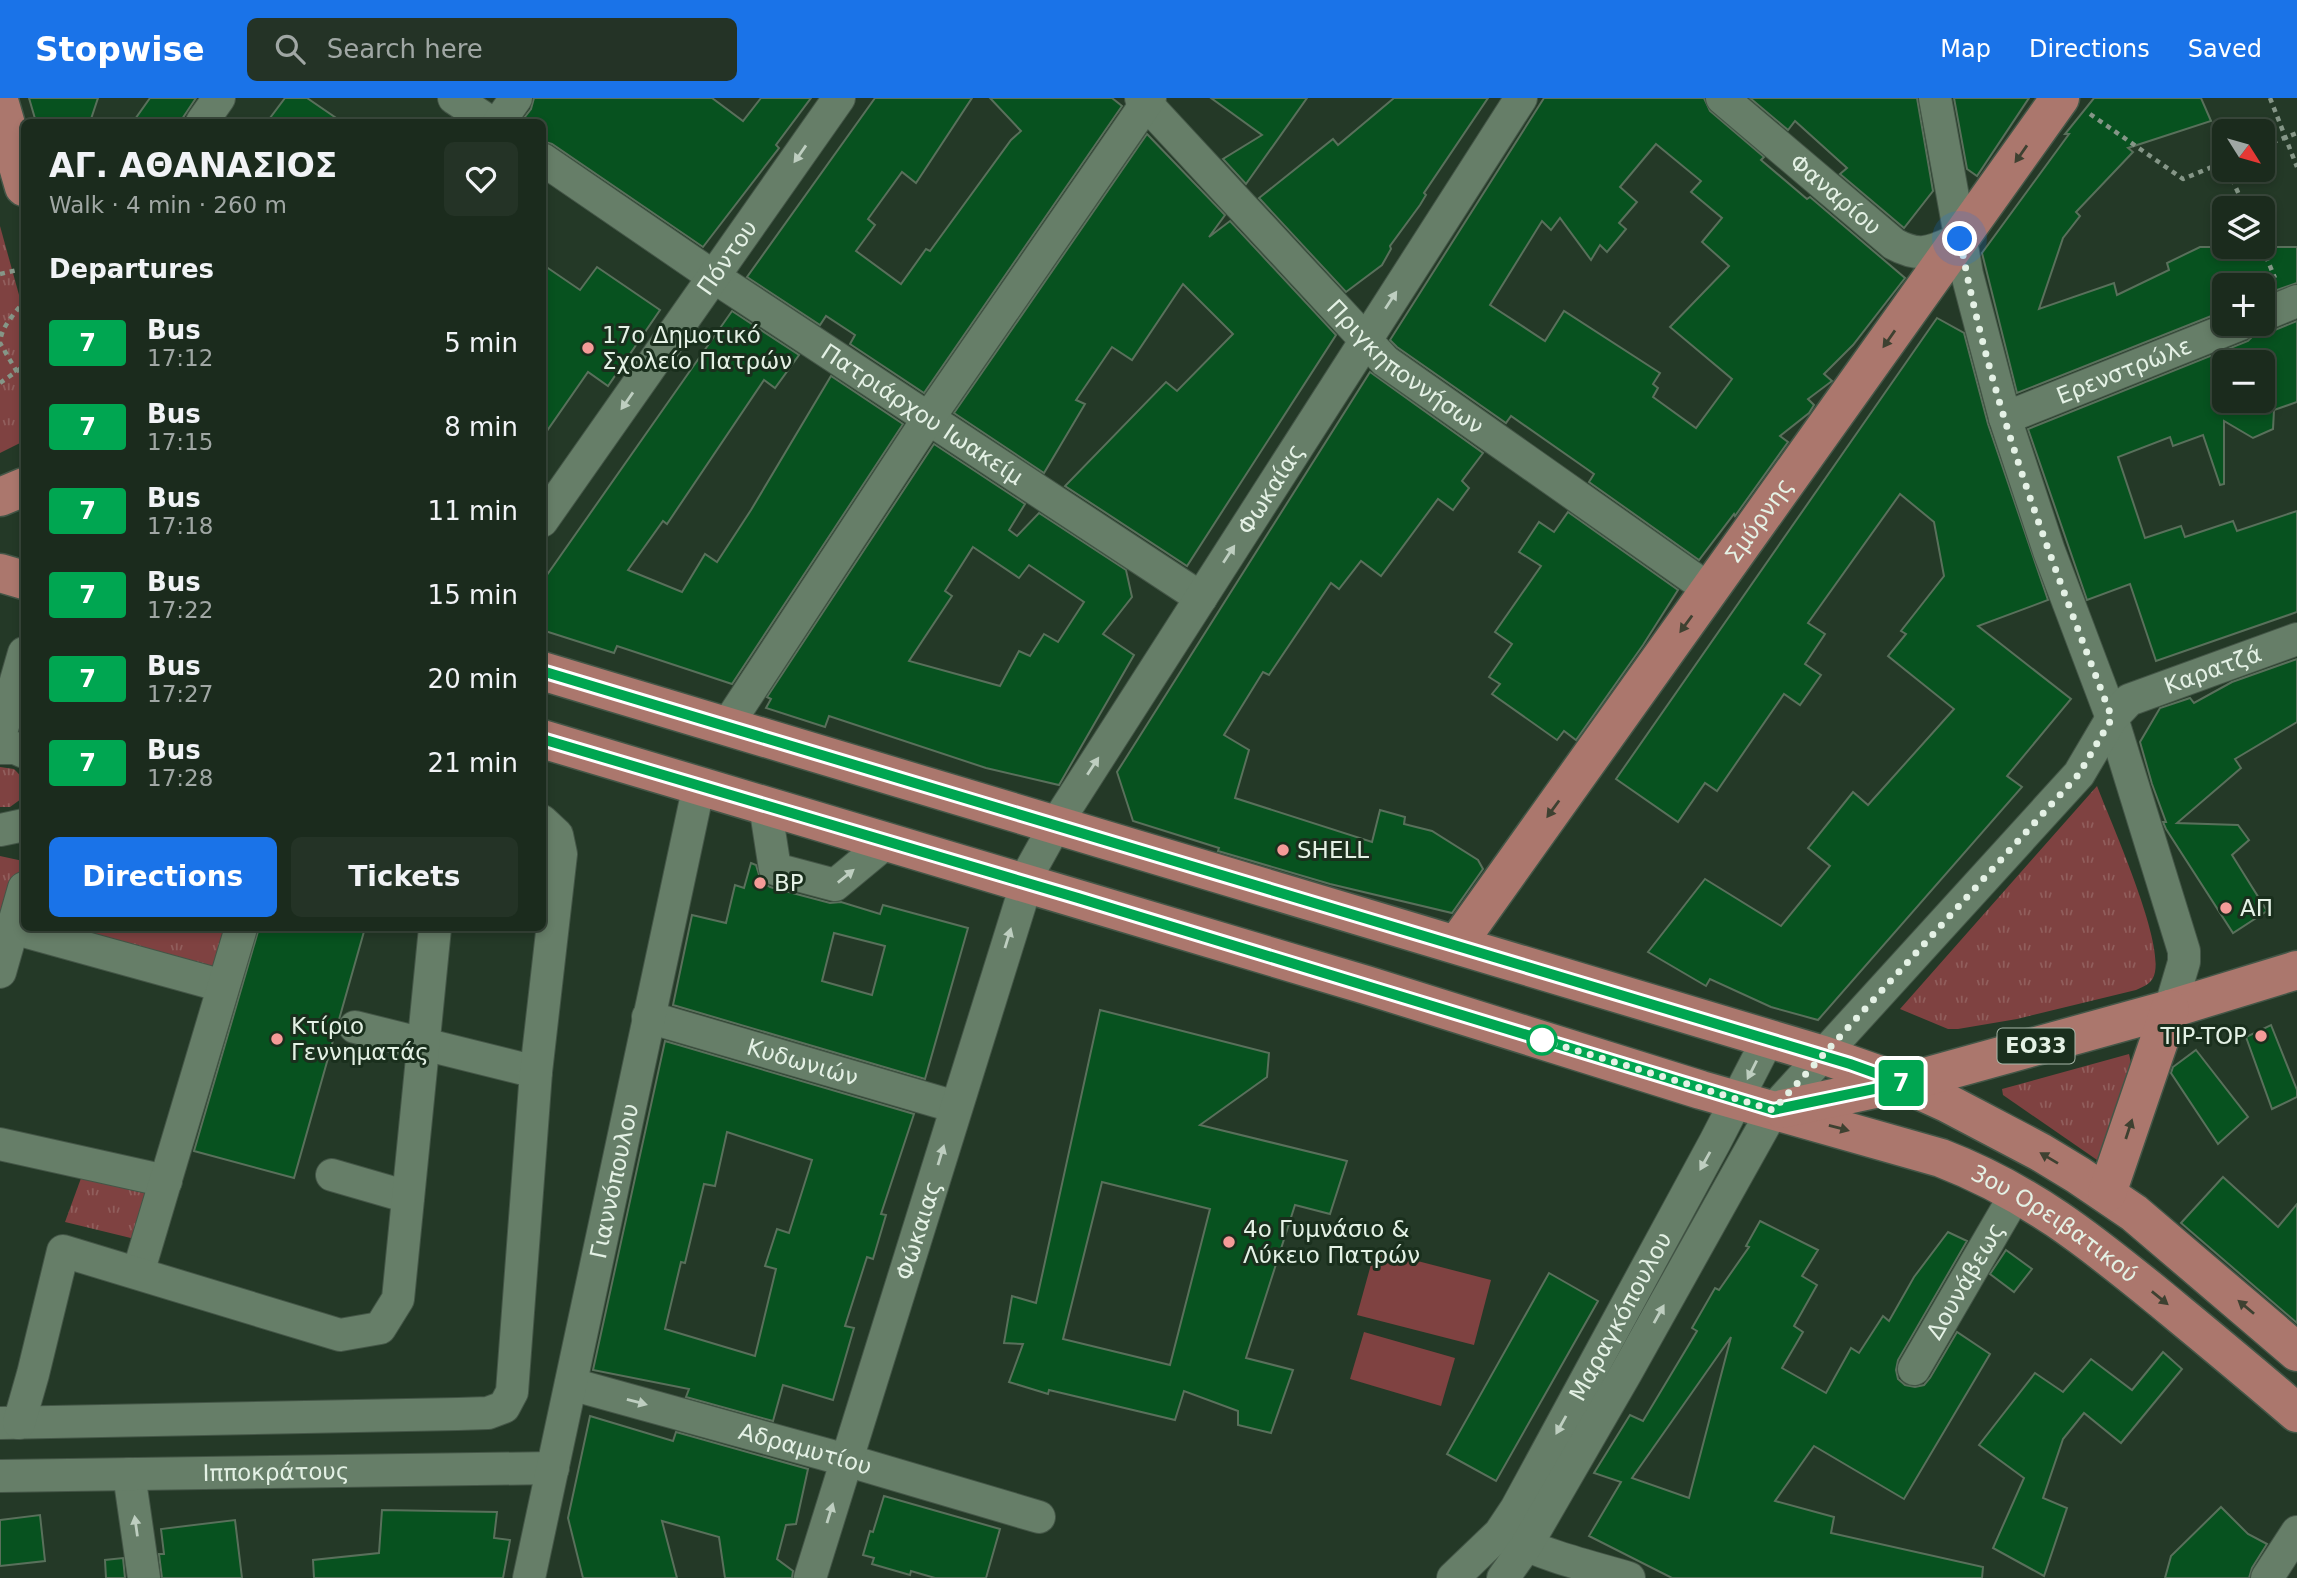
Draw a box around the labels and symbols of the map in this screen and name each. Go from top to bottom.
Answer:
north arrow [2212,119,2275,182]
one-way arrow [793,145,807,163]
one-way arrow [2014,145,2028,163]
street label: Φαναρίου [1785,149,1886,240]
street label: Πόντου [692,215,762,300]
your location [1942,221,1977,256]
one-way arrow [1385,291,1398,310]
street label: Πριγκηποννήσων [1322,294,1488,439]
place label: 17ο Δημοτικό Σχολείο Πατρών [602,322,792,374]
one-way arrow [1882,330,1896,348]
street label: Ερενστρώλε [2053,332,2195,409]
street label: Πατριάρχου Ιωακείμ [816,338,1028,490]
marker: 17ο Δημοτικό Σχολείο Πατρών [580,340,596,356]
one-way arrow [621,391,634,410]
street label: Φωκαίας [1232,439,1309,539]
street label: Σμύρνης [1720,473,1798,568]
one-way arrow [1222,545,1236,563]
one-way arrow [1679,615,1693,633]
street label: Καρατζά [2161,640,2265,699]
one-way arrow [1086,757,1100,775]
one-way arrow [1547,800,1561,818]
place label: SHELL [1297,837,1369,863]
marker: SHELL [1275,842,1291,858]
one-way arrow [837,868,855,883]
place label: BP [774,870,804,896]
marker: BP [752,875,768,891]
place label: ΑΠ [2240,895,2273,921]
marker: ΑΠ [2218,900,2234,916]
one-way arrow [1004,927,1014,948]
place label: Κτίριο Γεννηματάς [291,1013,429,1065]
place label: TIP-TOP [2160,1023,2247,1049]
unlabelled marker [1527,1025,1557,1055]
road number: ΕΟ33 [1997,1028,2074,1063]
marker: TIP-TOP [2253,1028,2269,1044]
marker: Κτίριο Γεννηματάς [269,1031,285,1047]
street label: Κυδωνιών [744,1034,861,1091]
one-way arrow [1747,1060,1758,1080]
line badge: 7 [1878,1060,1924,1106]
street label: Γιαννόπουλου [585,1101,643,1261]
one-way arrow [2124,1118,2135,1139]
one-way arrow [1829,1123,1850,1133]
one-way arrow [936,1144,947,1165]
one-way arrow [1699,1151,1711,1171]
one-way arrow [2040,1151,2059,1164]
street label: 3ου Ορειβατικού [1967,1160,2143,1288]
street label: Φώκαιας [891,1178,946,1283]
place label: 4ο Γυμνάσιο & Λύκειο Πατρών [1243,1216,1420,1268]
street label: Δουνάβεως [1921,1218,2009,1344]
street label: Μαραγκόπουλου [1564,1227,1677,1405]
marker: 4ο Γυμνάσιο & Λύκειο Πατρών [1221,1234,1237,1250]
one-way arrow [2151,1290,2168,1305]
one-way arrow [2237,1300,2254,1315]
one-way arrow [1653,1304,1665,1323]
one-way arrow [626,1397,648,1408]
one-way arrow [1555,1415,1567,1435]
street label: Αδραμυτίου [736,1418,875,1480]
street label: Ιπποκράτους [202,1458,349,1486]
one-way arrow [825,1502,836,1523]
one-way arrow [130,1515,141,1537]

